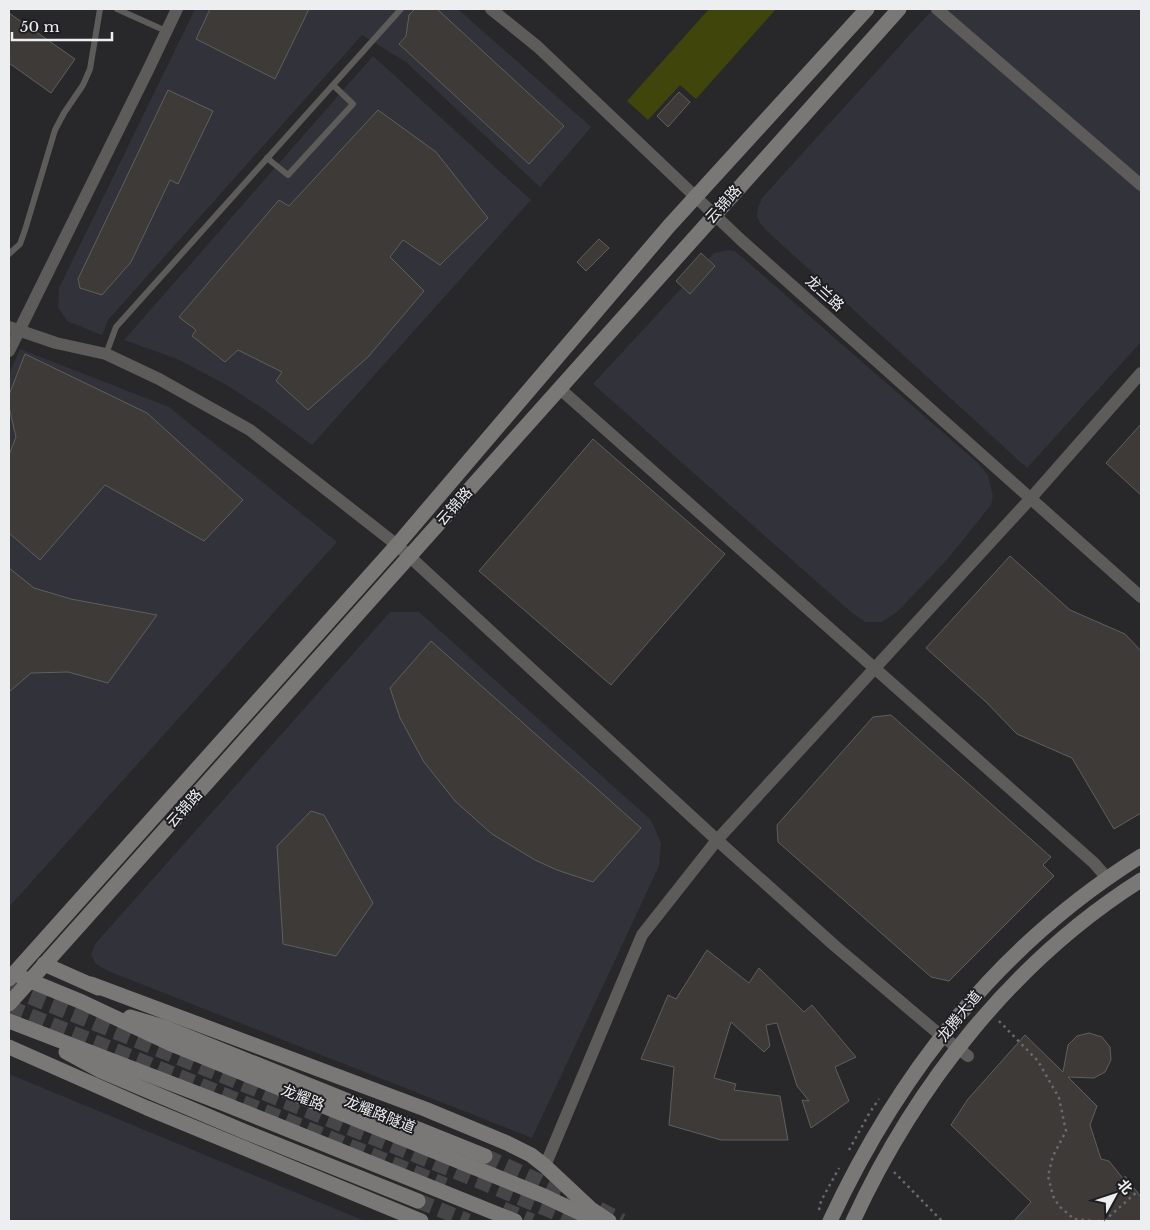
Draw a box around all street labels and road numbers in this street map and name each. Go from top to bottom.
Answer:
street label: 云锦路 [701,181,745,227]
street label: 龙兰路 [802,271,848,315]
street label: 云锦路 [432,483,476,529]
street label: 云锦路 [162,785,206,831]
street label: 龙腾大道 [933,987,985,1045]
street label: 龙耀路 [279,1080,327,1114]
street label: 龙耀路隧道 [342,1091,418,1137]

